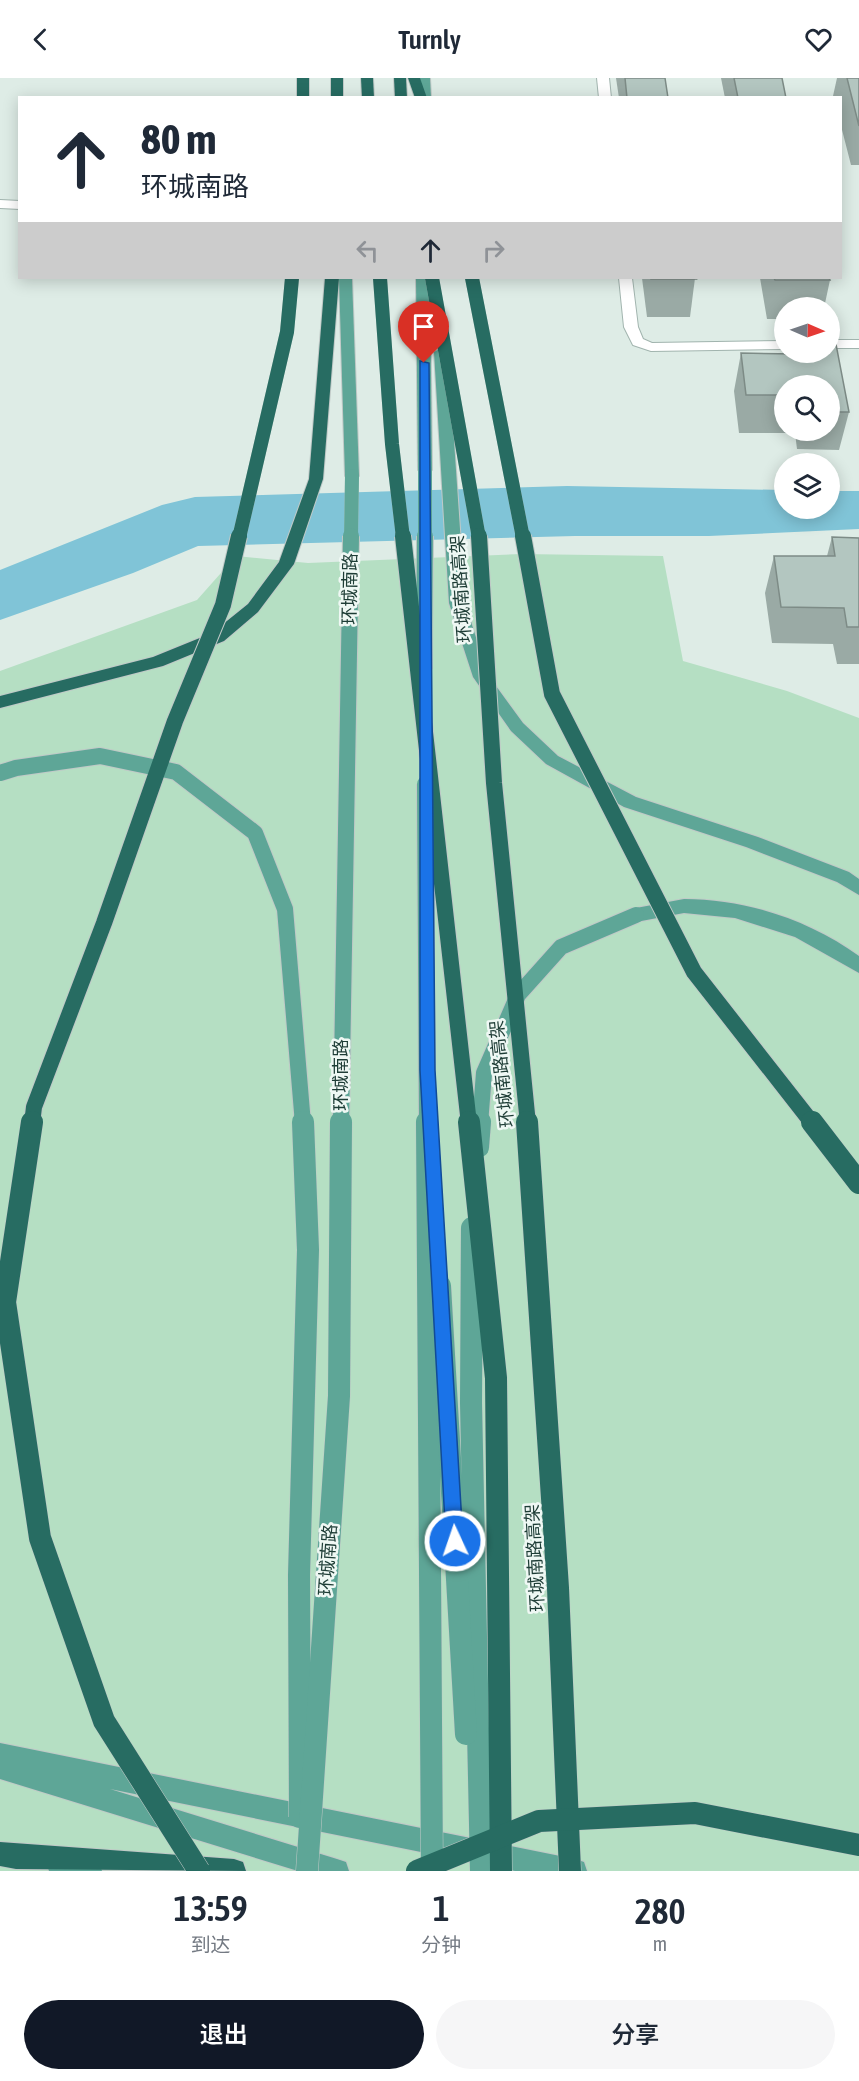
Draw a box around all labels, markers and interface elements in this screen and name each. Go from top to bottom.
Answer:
icon: back [24,23,57,56]
icon: heart [802,23,835,56]
text: Turnly [398,24,461,55]
text: 80 m [141,115,216,163]
icon: ahead [42,120,120,198]
text: 环城南路 [141,171,249,202]
icon: left [351,234,384,267]
icon: ahead [414,234,447,267]
icon: right [477,234,510,267]
north arrow [774,297,840,363]
map controls [774,297,840,519]
pin [398,301,449,363]
icon: arrive [407,310,440,343]
button: search [774,375,840,441]
button: layers [774,453,840,519]
street label: 环城南路高架 [446,534,475,644]
street label: 环城南路 [338,553,361,625]
street label: 环城南路高架 [485,1019,518,1129]
street label: 环城南路 [330,1039,351,1111]
street label: 环城南路高架 [521,1504,548,1613]
position arrow [423,1509,487,1573]
street label: 环城南路 [315,1523,340,1597]
text: 13:59 [174,1887,248,1929]
text: 1 [433,1887,450,1929]
text: 280 [635,1890,685,1932]
text: m [653,1932,667,1955]
text: 到达 [191,1933,231,1956]
text: 分钟 [421,1933,461,1956]
button: 退出 [24,2000,424,2069]
button: 分享 [436,2000,835,2069]

